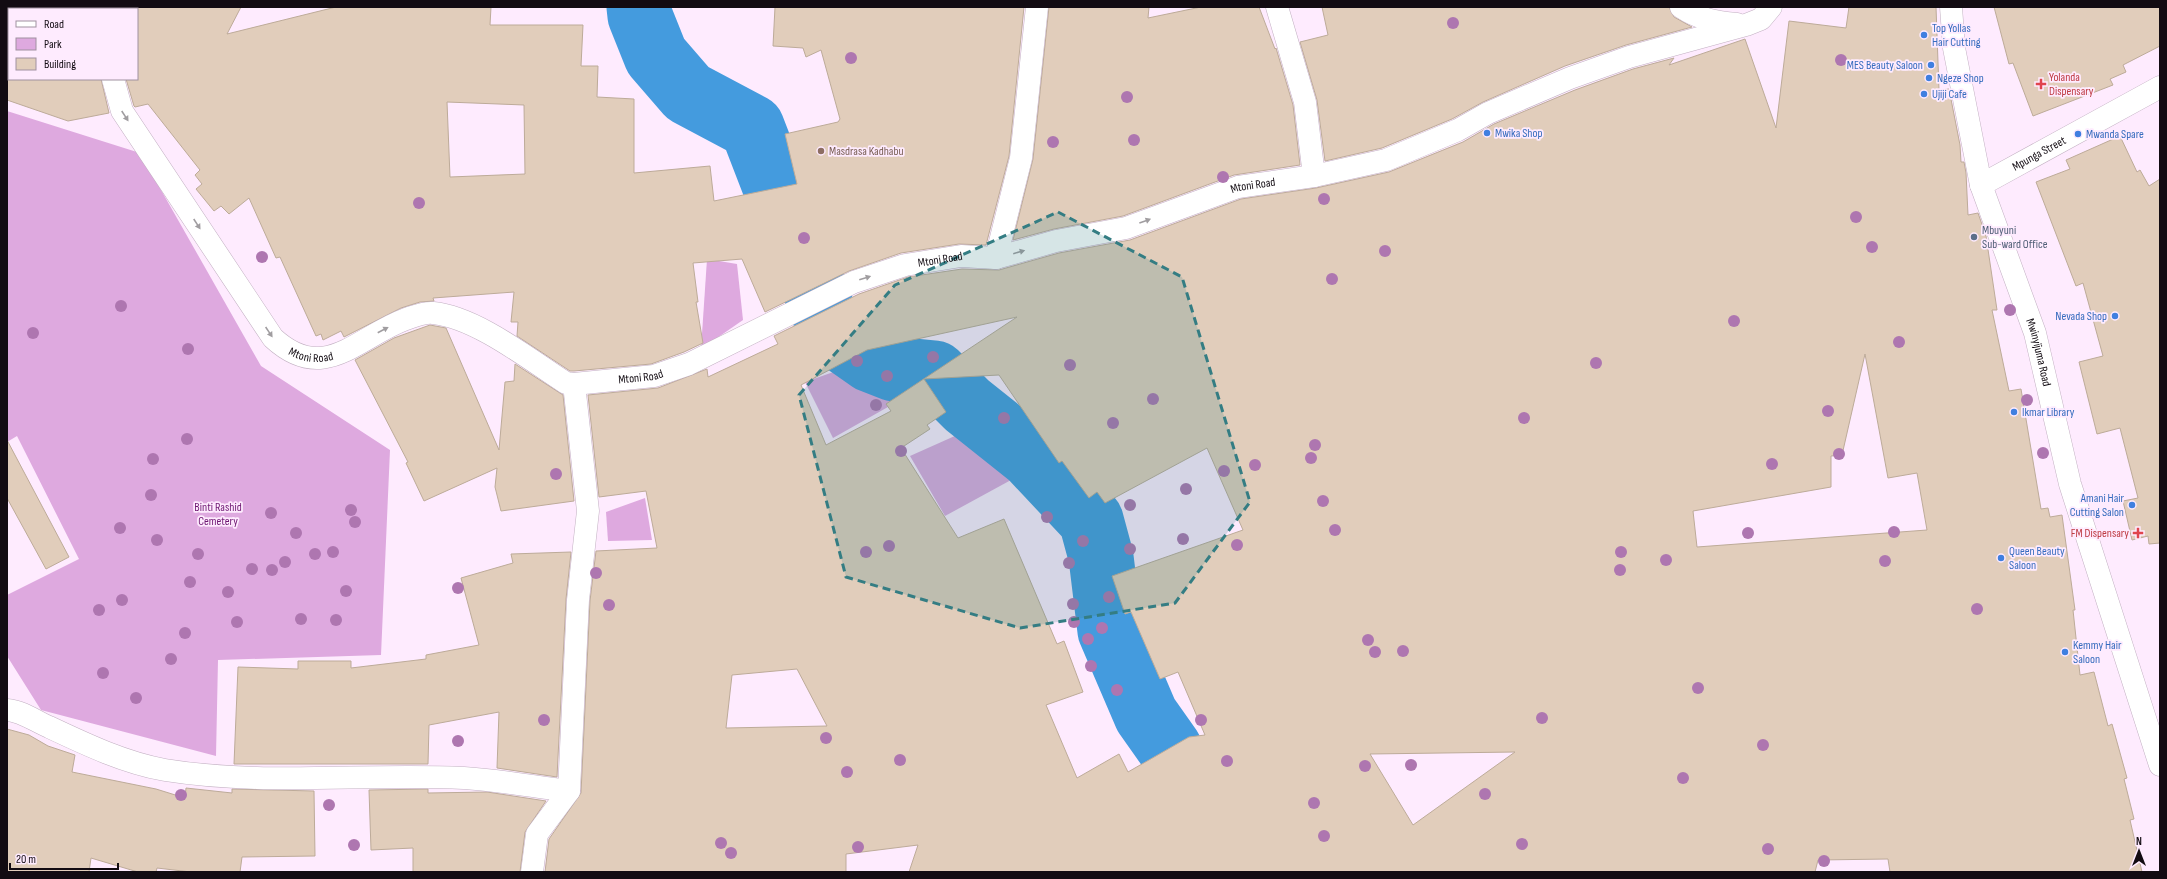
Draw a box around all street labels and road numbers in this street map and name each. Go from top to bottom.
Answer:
street label: Mpunga Street [2010,133,2069,174]
street label: Mtoni Road [1229,175,1276,197]
street label: Mtoni Road [917,249,964,271]
street label: Mwinyijuma Road [2022,316,2054,388]
street label: Mtoni Road [286,344,335,366]
street label: Mtoni Road [618,366,665,388]

